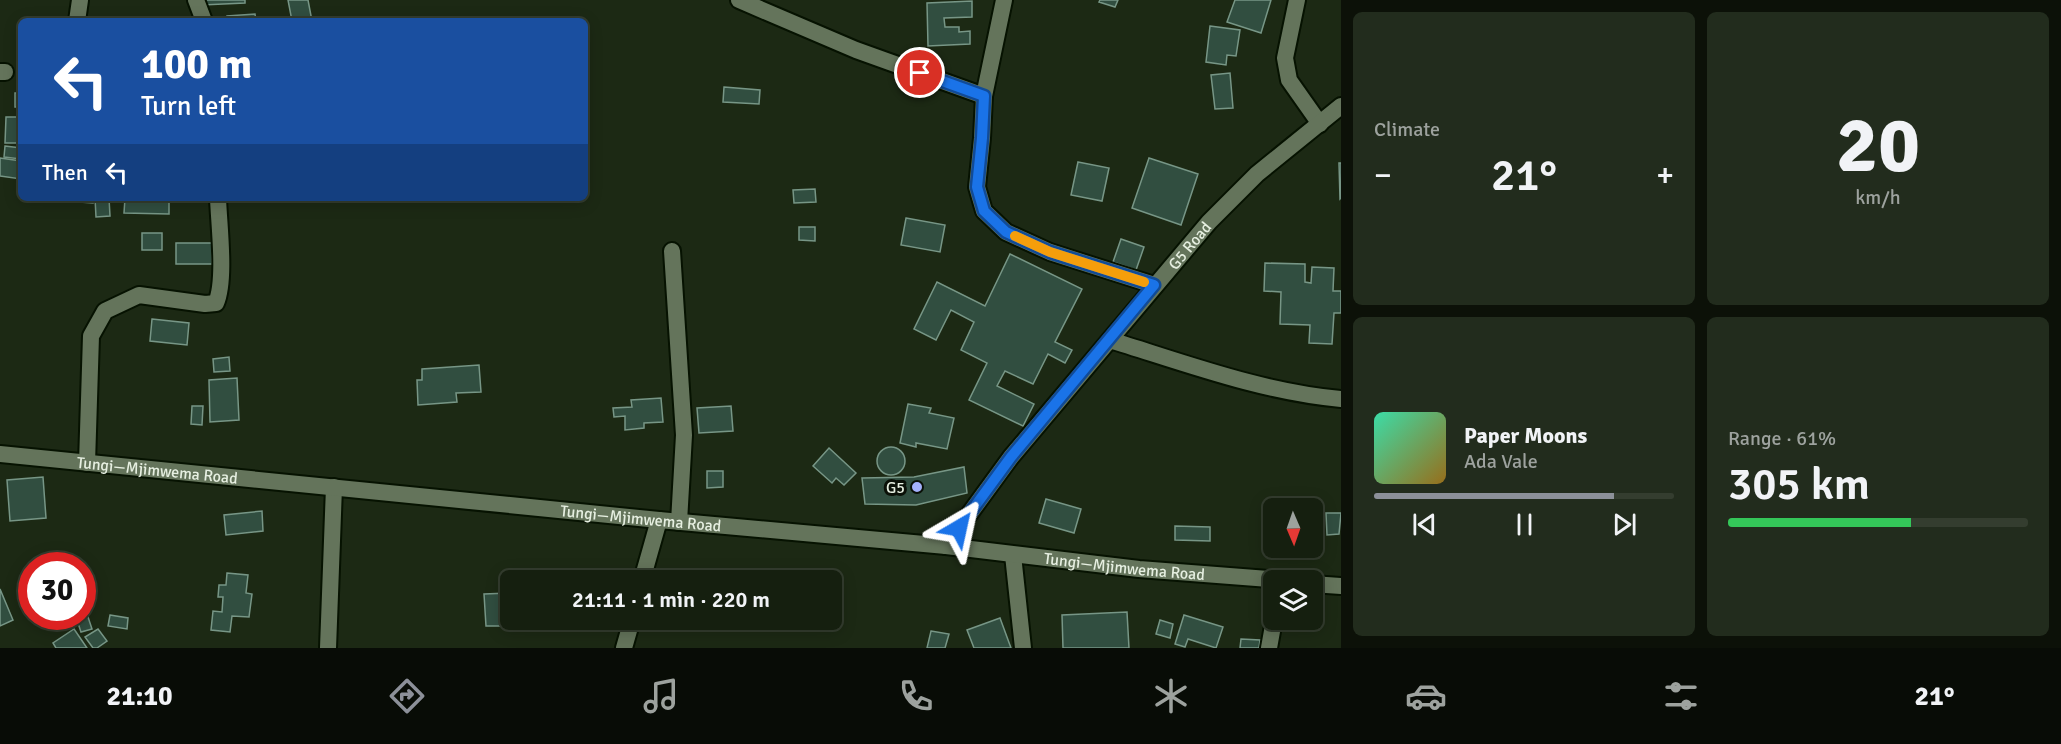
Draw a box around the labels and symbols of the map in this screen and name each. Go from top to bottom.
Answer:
pin [894,47,945,98]
street label: G5 Road [1164,218,1216,274]
street label: Tungi—Mjimwema Road [76,453,239,489]
place label: G5 [886,478,905,498]
marker: G5 [910,480,924,494]
position arrow [927,496,991,560]
north arrow [1263,498,1323,558]
street label: Tungi—Mjimwema Road [559,501,722,537]
street label: Tungi—Mjimwema Road [1043,549,1206,585]
speed limit sign: 30 [18,552,96,630]

